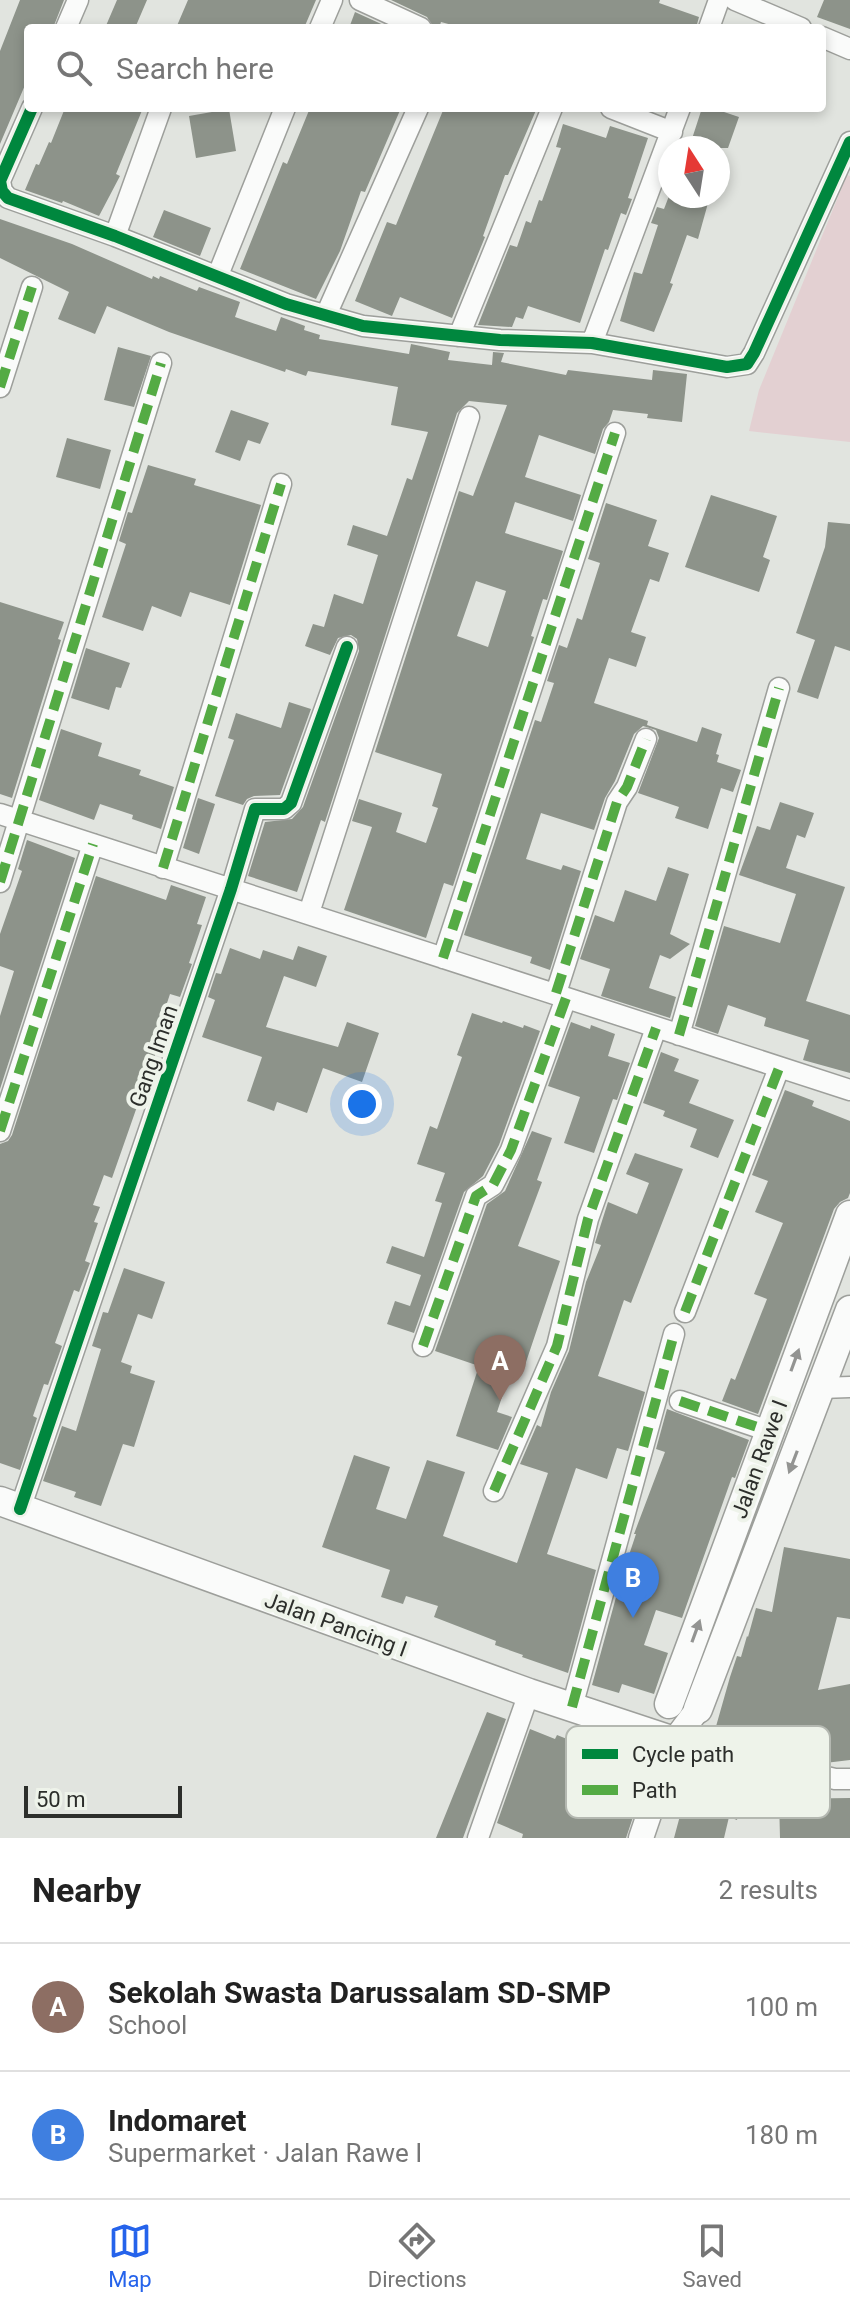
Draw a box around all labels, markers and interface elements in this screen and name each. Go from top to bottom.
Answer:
search box [24,24,826,112]
icon: search [52,46,96,90]
text: Search here [116,51,274,86]
north arrow [658,136,730,208]
street label: Gang Iman [124,1002,183,1110]
your location [342,1084,382,1124]
pin: A [474,1335,526,1401]
one-way arrow [789,1348,802,1372]
street label: Jalan Rawe I [726,1397,792,1522]
one-way arrow [786,1450,799,1474]
pin: B [607,1552,659,1618]
street label: Jalan Pancing I [261,1587,410,1662]
one-way arrow [690,1618,703,1642]
legend [566,1726,830,1818]
text: Cycle path [632,1742,734,1767]
text: Path [632,1778,677,1803]
scale bar [24,1782,182,1818]
text: 50 m [36,1787,85,1812]
text: Nearby [32,1870,141,1910]
text: 2 results [719,1875,818,1905]
text: Sekolah Swasta Darussalam SD-SMP [108,1975,611,2010]
text: A [49,1992,67,2022]
text: 100 m [745,1992,818,2022]
text: School [108,2010,187,2040]
text: Indomaret [108,2103,247,2138]
text: B [50,2120,66,2150]
text: 180 m [745,2120,818,2150]
text: Supermarket · Jalan Rawe I [108,2138,422,2168]
tab: Map [108,2219,152,2292]
tab: Directions [368,2219,467,2292]
tab: Saved [683,2219,742,2292]

